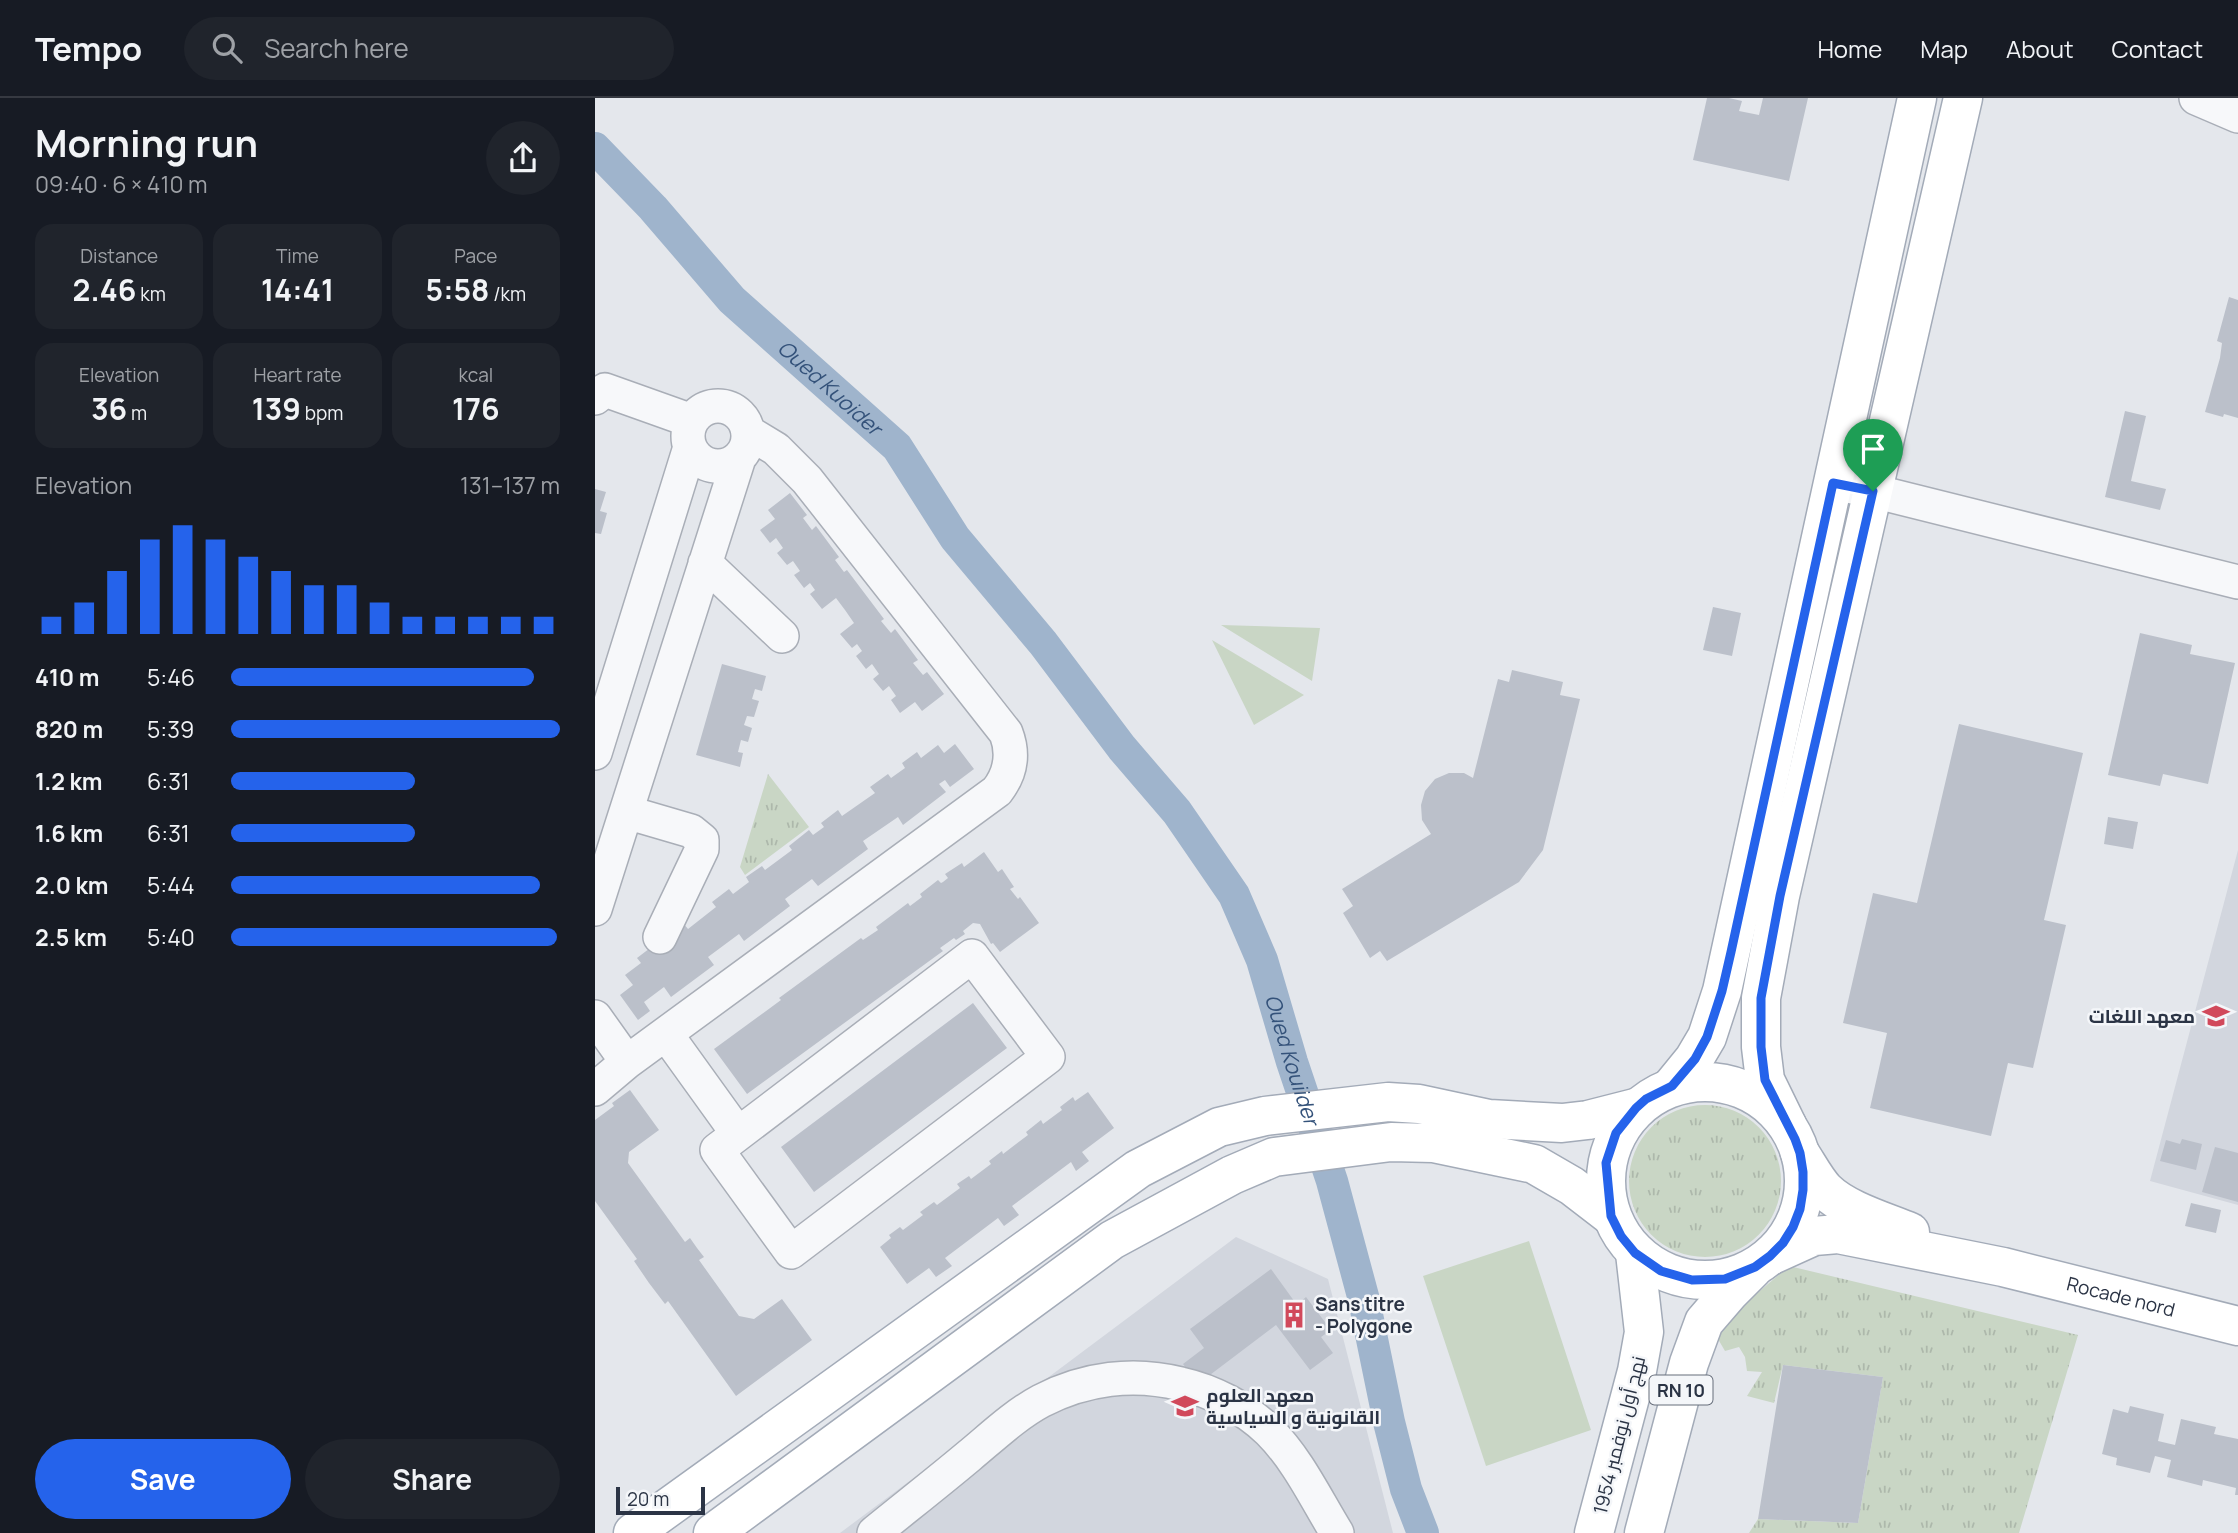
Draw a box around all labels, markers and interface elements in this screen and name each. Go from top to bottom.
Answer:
search box [184,17,674,80]
text: Tempo [35,26,142,71]
icon: search [208,29,246,67]
text: Search here [264,30,409,66]
text: Home [1817,32,1882,65]
text: Map [1920,32,1968,65]
text: About [2006,32,2074,65]
text: Contact [2112,32,2203,65]
text: Morning run [35,116,258,168]
button: share [486,121,560,195]
text: 09:40 · 6 × 410 m [35,168,208,200]
text: Distance [80,243,158,269]
text: Time [276,243,319,269]
text: Pace [454,243,497,269]
text: 2.46 [73,269,136,310]
text: 14:41 [261,269,334,310]
text: 5:58 [426,269,489,310]
text: km [136,281,166,307]
text: /km [489,281,526,307]
water label: Oued Kuoider [772,333,890,443]
text: Elevation [79,362,159,388]
text: Heart rate [253,362,342,388]
text: kcal [458,362,493,388]
text: 36 [91,388,127,429]
text: 139 [252,388,301,429]
text: 176 [452,388,500,429]
text: m [127,400,147,426]
text: bpm [301,400,343,426]
pin [1843,419,1903,491]
icon: arrive [1854,430,1892,468]
text: Elevation [35,469,132,501]
text: 131–137 m [460,469,560,501]
text: 410 m [35,661,99,693]
text: 5:46 [147,661,195,693]
text: 820 m [35,713,103,745]
text: 5:39 [147,713,194,745]
text: 1.2 km [35,765,102,797]
text: 6:31 [147,765,190,797]
text: 1.6 km [35,817,103,849]
text: 6:31 [147,817,190,849]
text: 2.0 km [35,869,108,901]
text: 5:44 [147,869,195,901]
text: 2.5 km [35,921,107,953]
text: 5:40 [147,921,195,953]
water label: Oued Kouiider [1259,991,1327,1131]
school or university icon: معهد اللغات [2201,1001,2231,1031]
place label: معهد اللغات [2089,1003,2195,1029]
street label: Rocade nord [2064,1270,2178,1323]
place label: Sans titre - Polygone [1315,1291,1413,1339]
building icon: Sans titre - Polygone [1279,1300,1309,1330]
street label: نهج أول نوفمبر 1954 [1587,1353,1652,1517]
road number: RN 10 [1649,1376,1713,1405]
place label: معهد العلوم القانونية و السياسية [1206,1382,1380,1430]
school or university icon: معهد العلوم القانونية و السياسية [1170,1391,1200,1421]
button: Save [35,1439,291,1519]
button: Share [305,1439,560,1519]
scale bar [616,1484,705,1516]
text: 20 m [627,1486,669,1512]

